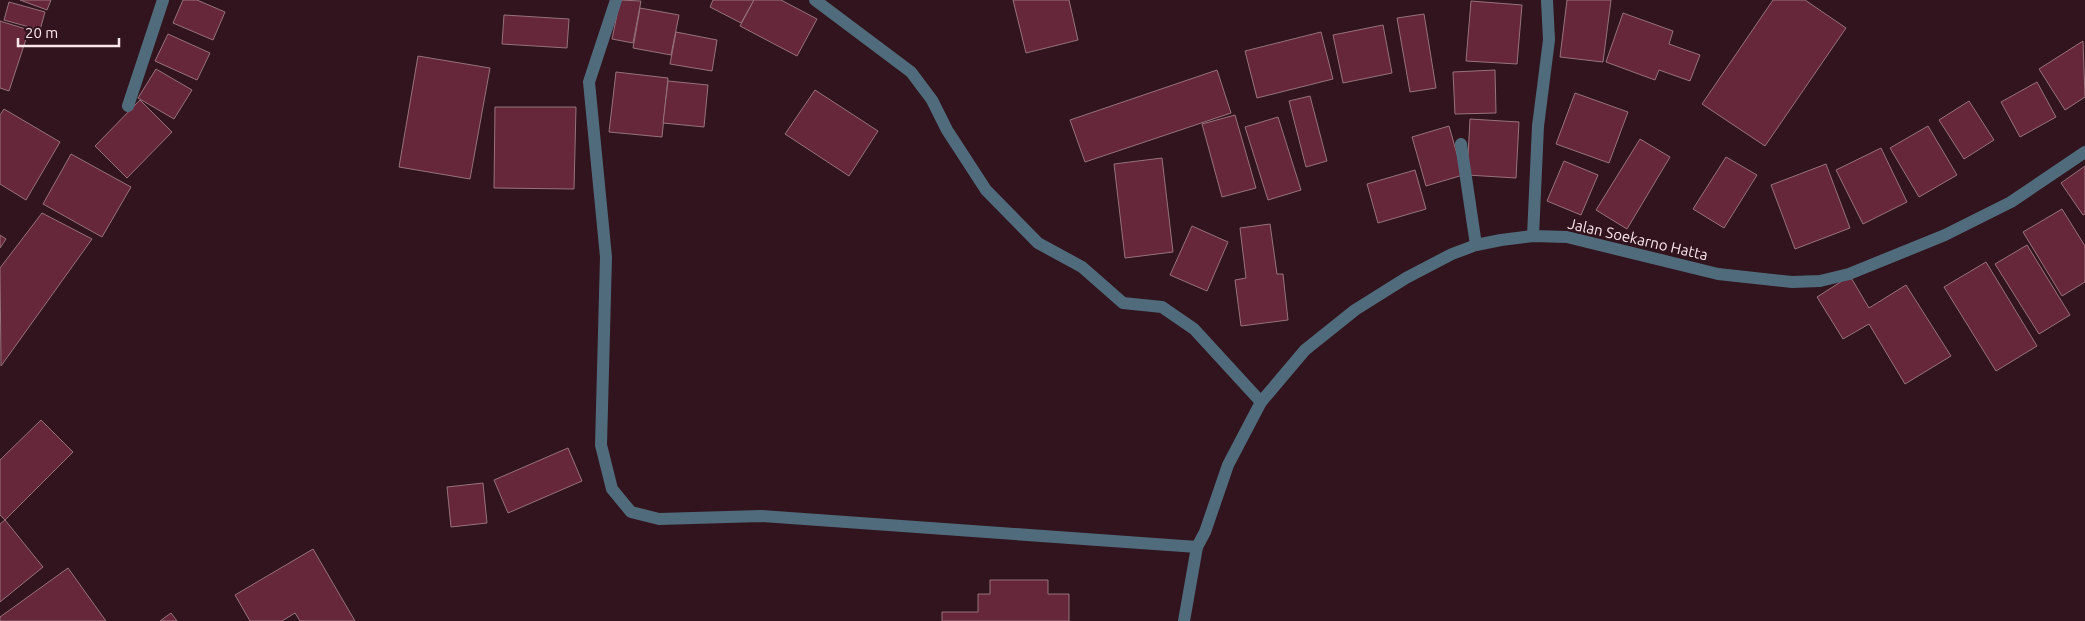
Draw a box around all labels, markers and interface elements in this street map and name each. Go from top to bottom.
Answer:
scale bar [18,15,119,47]
text: 20 m [25,24,58,41]
street label: Jalan Soekarno Hatta [1566,215,1710,263]

